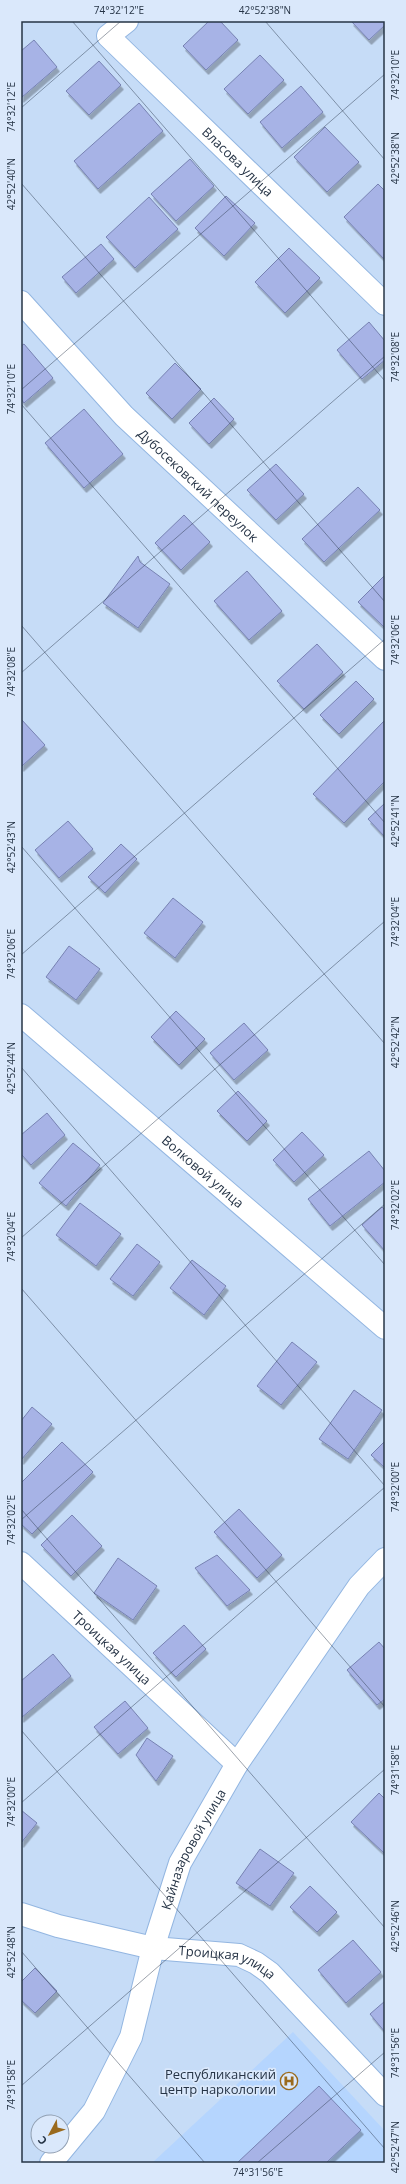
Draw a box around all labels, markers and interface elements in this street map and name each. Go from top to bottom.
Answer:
text: 74°32'12"E [94,3,144,17]
text: 42°52'38"N [239,3,291,17]
text: 74°32'10"E [388,50,402,100]
text: 74°32'12"E [4,82,18,132]
street label: Власова улица [198,123,278,200]
text: 42°52'38"N [388,132,402,184]
text: 42°52'40"N [4,158,18,210]
text: 74°32'08"E [388,332,402,382]
text: 74°32'10"E [4,364,18,414]
street label: Дубосековский переулок [134,424,263,546]
text: 74°32'06"E [388,615,402,665]
text: 74°32'08"E [4,647,18,697]
text: 42°52'41"N [388,795,402,847]
text: 42°52'43"N [4,821,18,873]
text: 74°32'04"E [388,897,402,947]
text: 74°32'06"E [4,929,18,979]
text: 42°52'42"N [388,1016,402,1068]
text: 42°52'44"N [4,1042,18,1094]
street label: Волковой улица [158,1131,248,1212]
text: 74°32'02"E [388,1180,402,1230]
text: 74°32'04"E [4,1212,18,1262]
text: 74°32'00"E [388,1462,402,1512]
text: 74°32'02"E [4,1495,18,1545]
street label: Троицкая улица [68,1606,155,1689]
text: 74°31'58"E [388,1745,402,1795]
text: 74°32'00"E [4,1777,18,1827]
street label: Кайназаровой улица [157,1785,230,1912]
text: 42°52'46"N [388,1900,402,1952]
text: 42°52'48"N [4,1926,18,1978]
street label: Троицкая улица [178,1941,280,1983]
text: 74°31'56"E [388,2028,402,2078]
text: 74°31'58"E [4,2060,18,2110]
place label: Республиканский центр наркологии [160,2065,276,2098]
hospital icon: Республиканский центр наркологии [279,2071,299,2091]
north arrow [30,2114,70,2154]
text: 42°52'47"N [388,2121,402,2173]
text: С [34,2133,50,2148]
text: 74°31'56"E [233,2165,283,2179]

